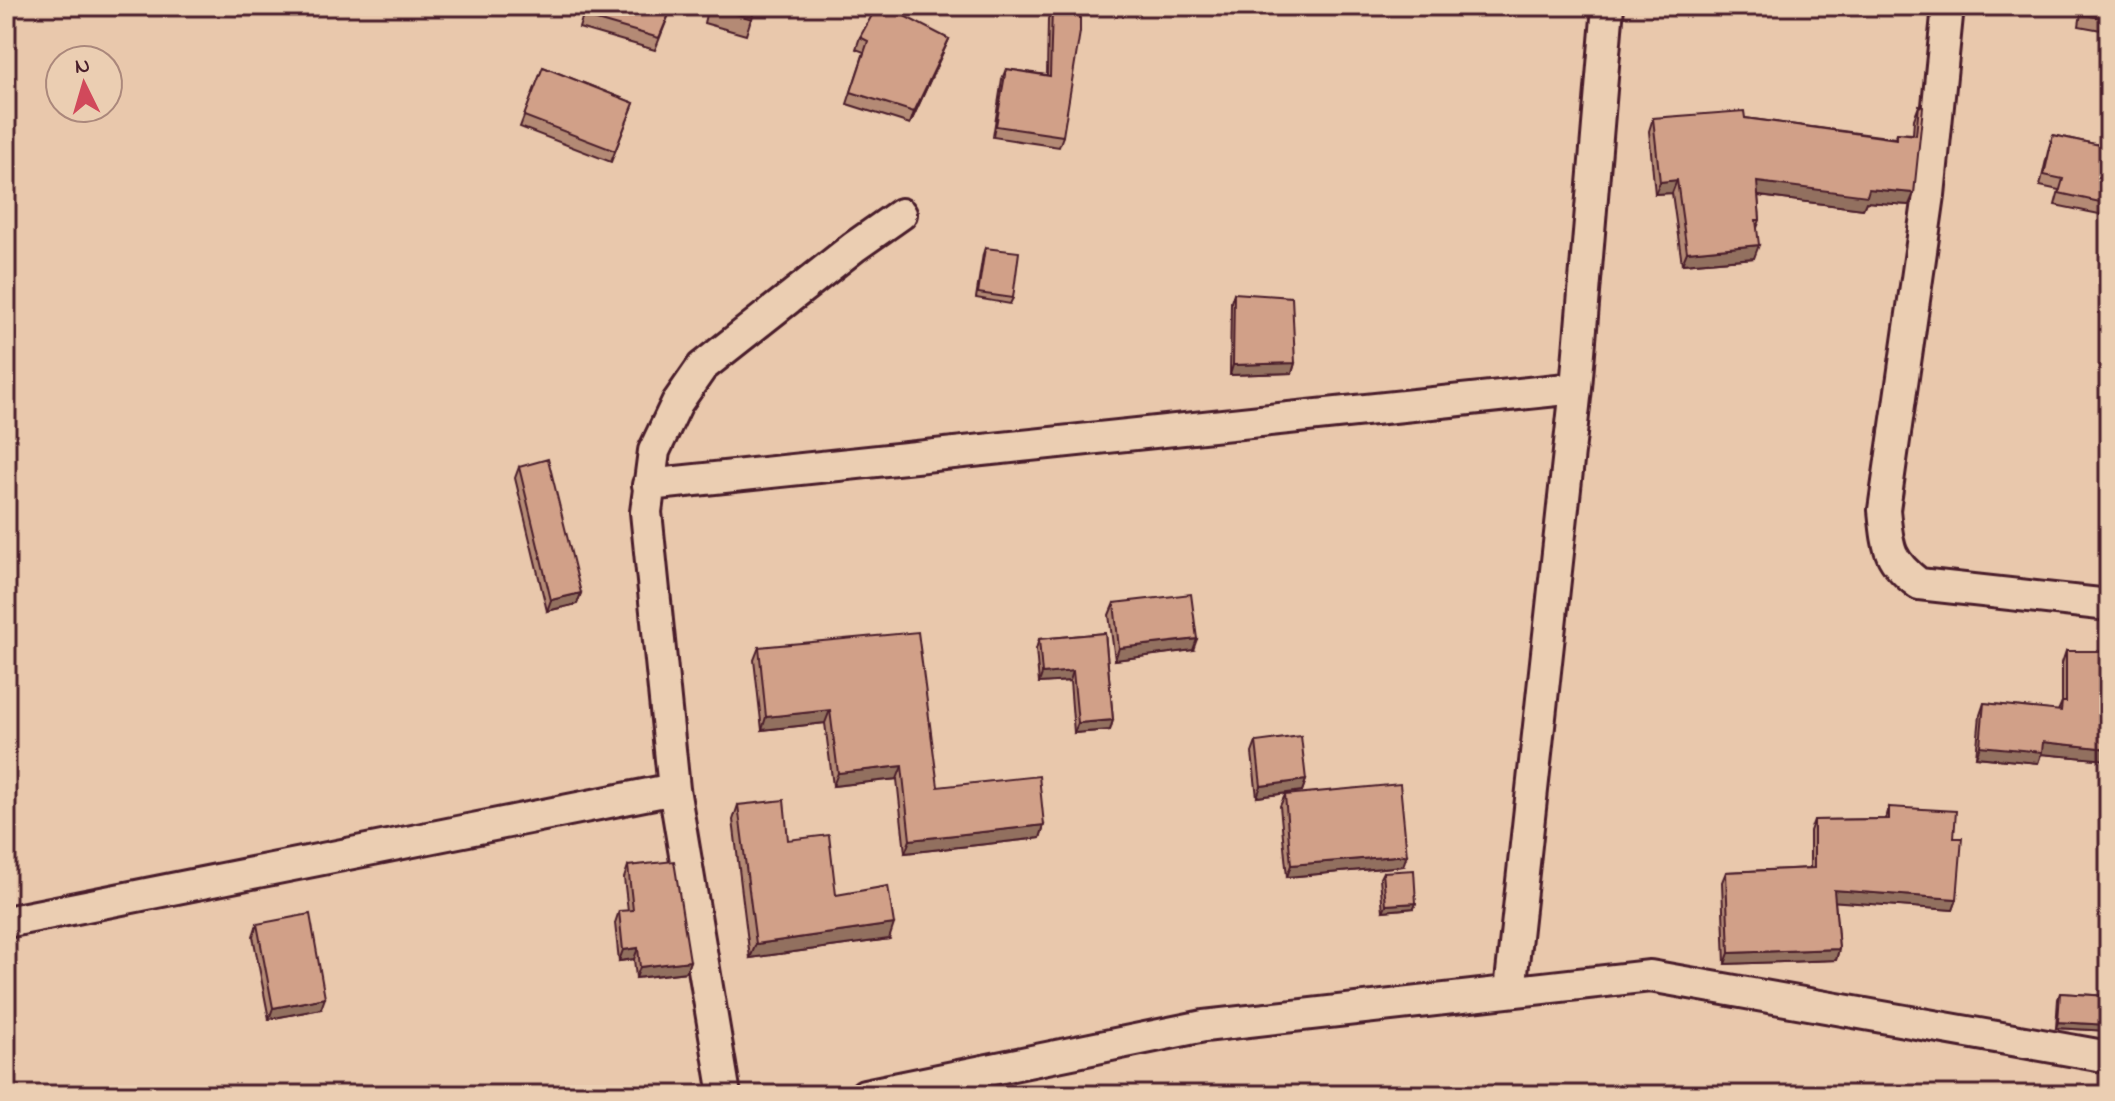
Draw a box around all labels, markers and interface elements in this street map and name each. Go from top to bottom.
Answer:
north arrow [44,44,124,124]
text: N [74,50,91,84]

